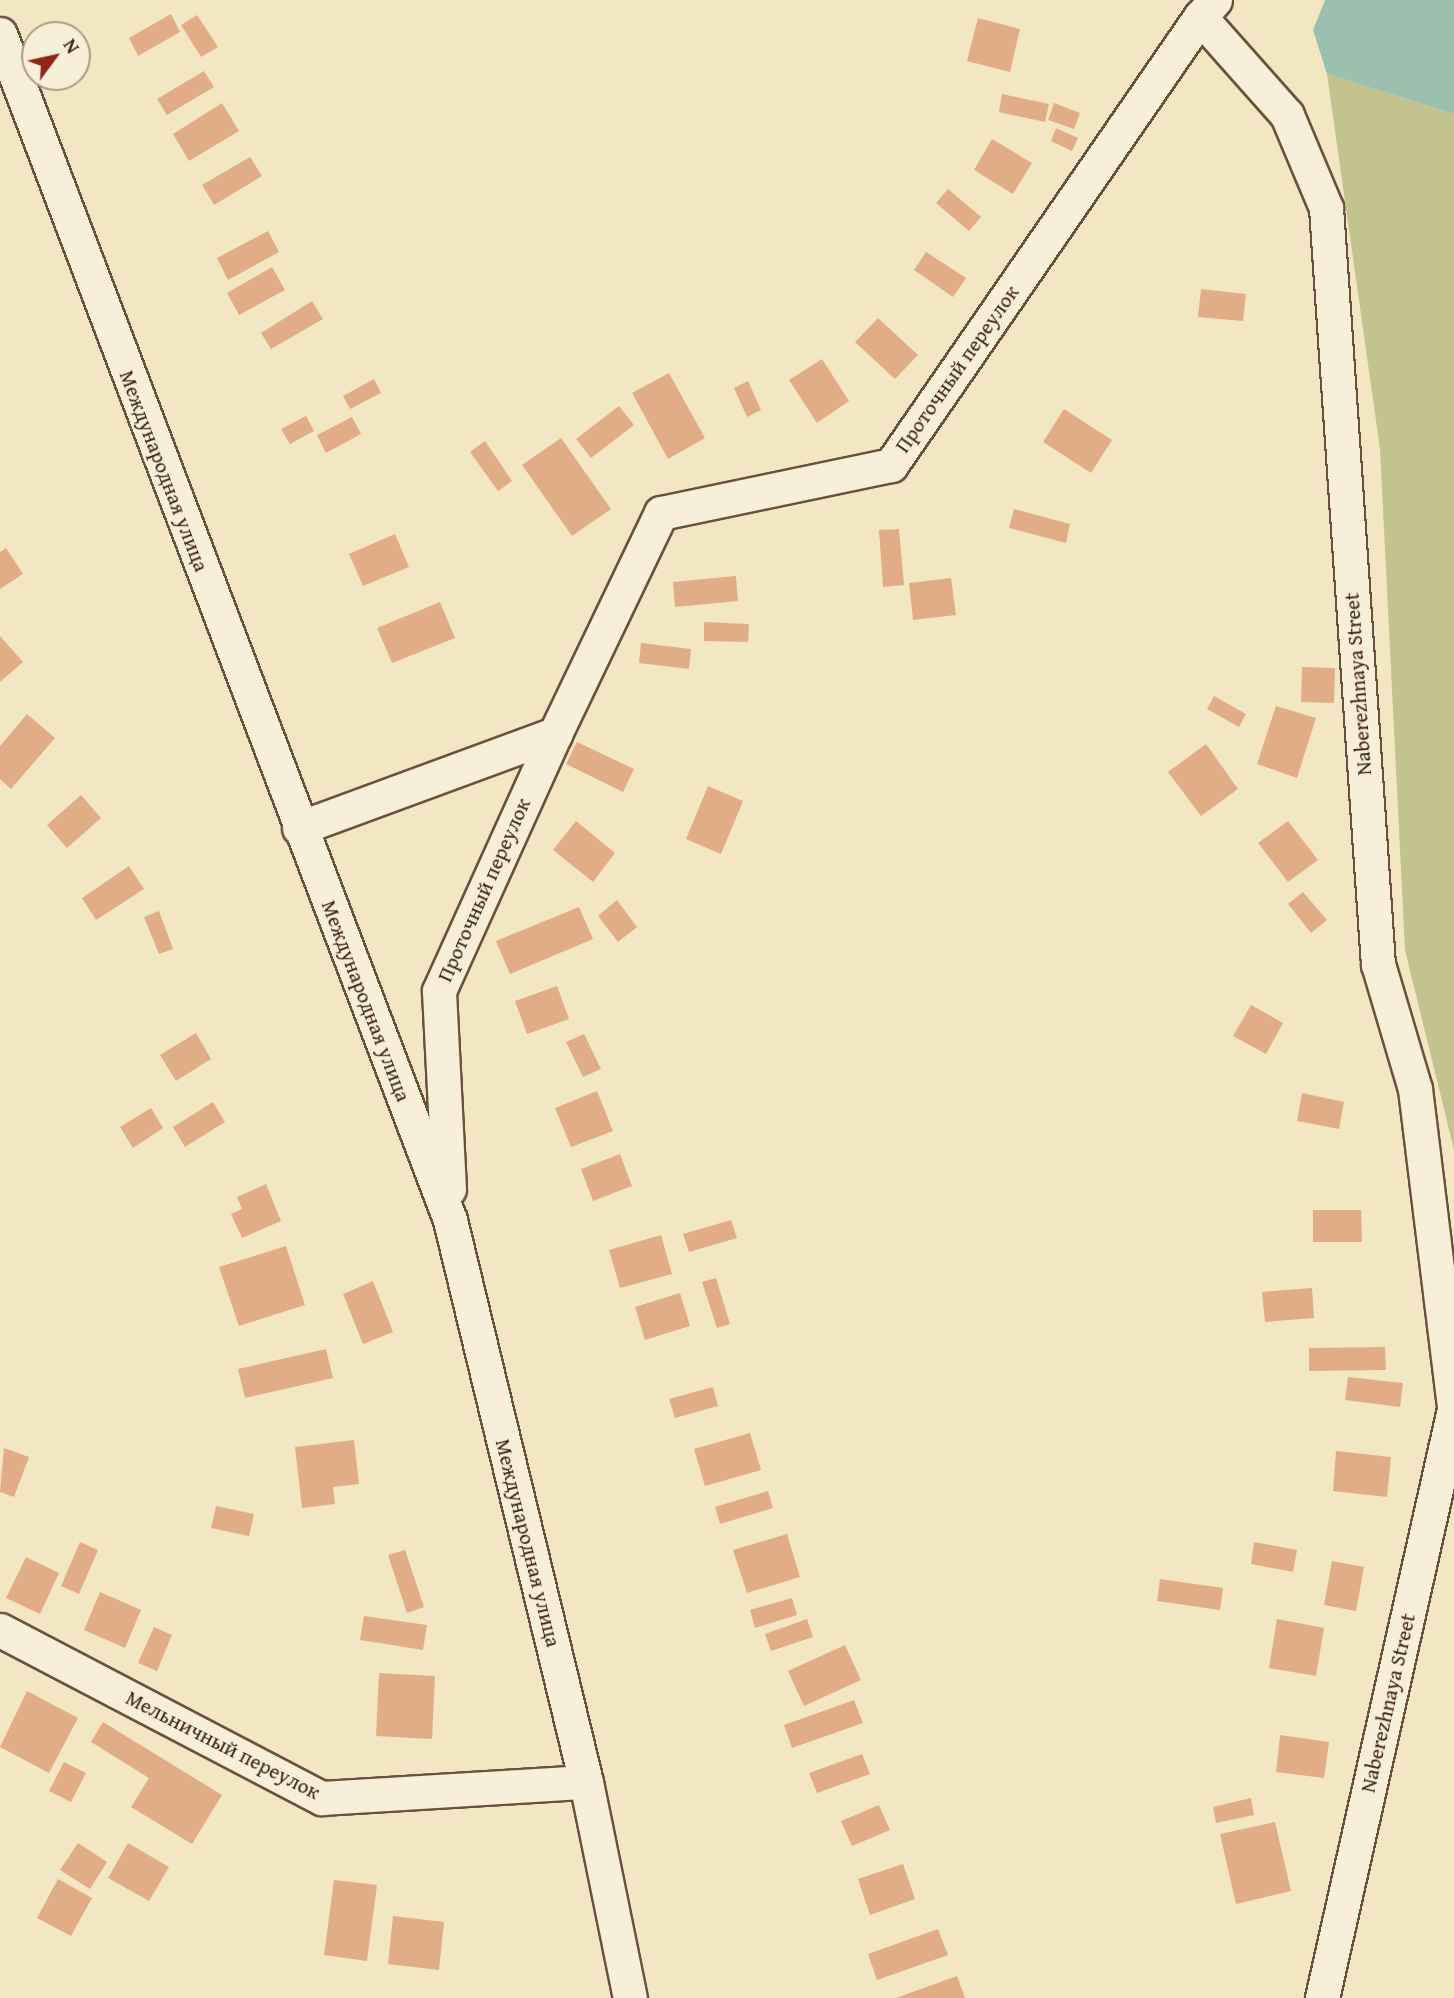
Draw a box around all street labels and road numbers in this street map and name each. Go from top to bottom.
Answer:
street label: Проточный переулок [890,280,1024,458]
street label: Международная улица [114,367,214,575]
street label: Naberezhnaya Street [1339,592,1377,776]
street label: Проточный переулок [432,794,536,986]
street label: Международная улица [316,897,416,1105]
street label: Международная улица [490,1436,566,1650]
street label: Naberezhnaya Street [1355,1611,1421,1795]
street label: Мельничный переулок [122,1685,324,1805]

